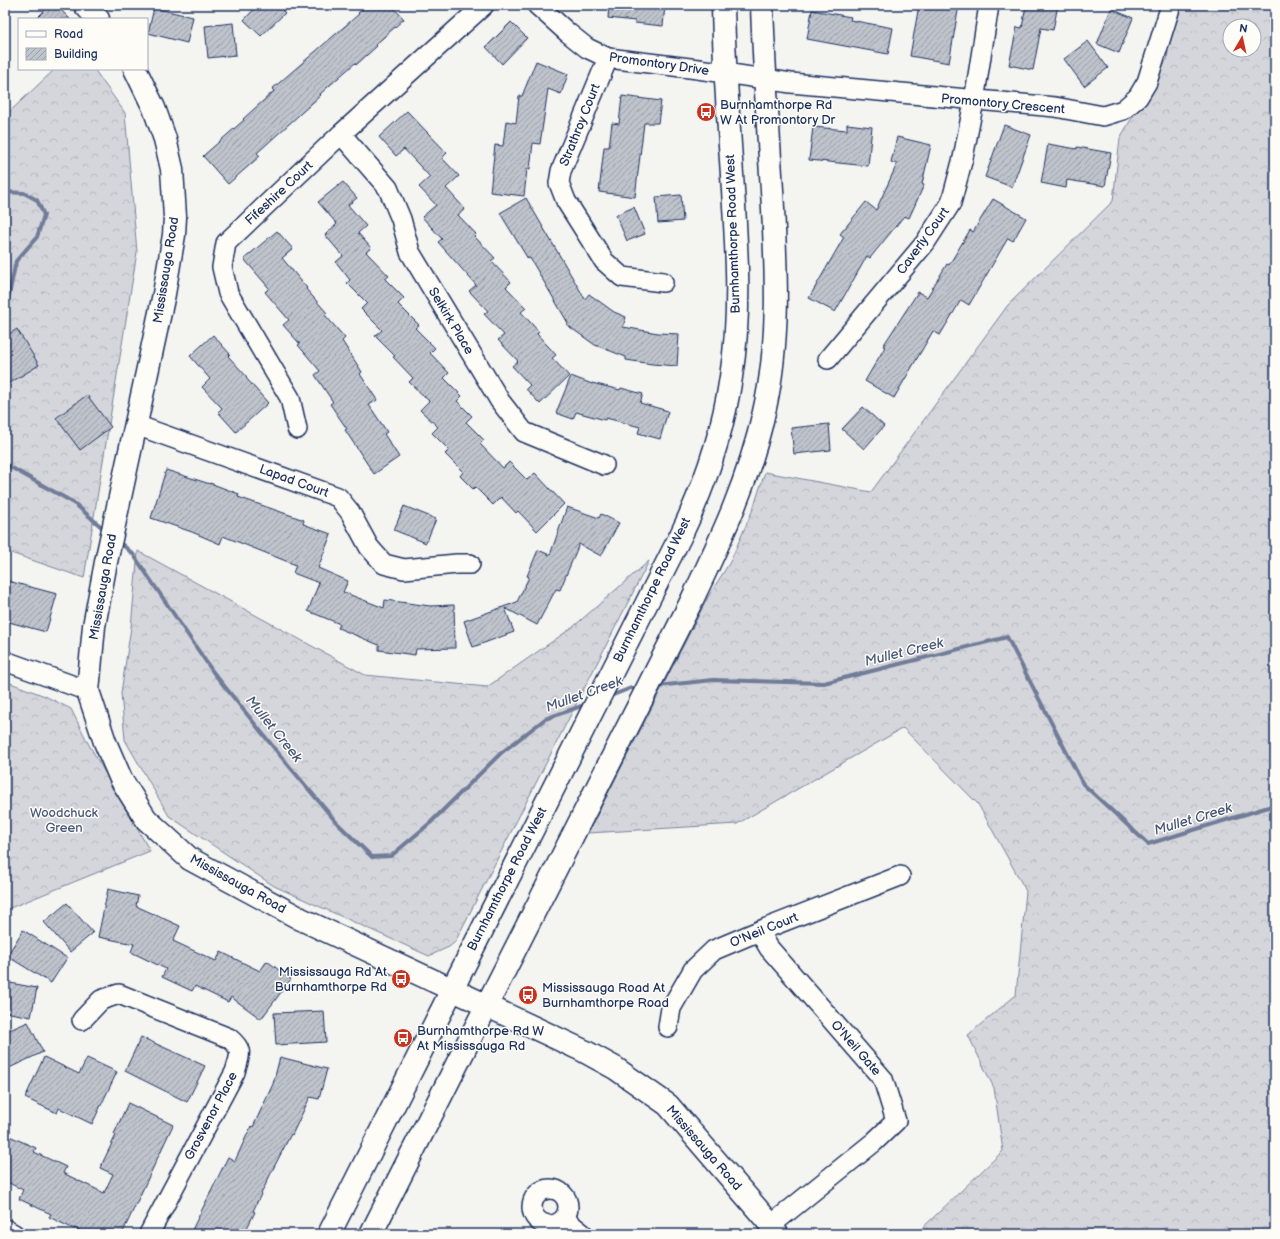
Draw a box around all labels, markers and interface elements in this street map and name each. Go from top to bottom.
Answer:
legend [18,18,148,70]
north arrow [1222,18,1262,58]
text: N [1238,22,1249,36]
text: Road [54,27,83,42]
text: Building [54,47,98,62]
street label: Promontory Drive [608,49,710,79]
street label: Strathroy Court [556,81,604,169]
street label: Promontory Crescent [940,91,1066,117]
place label: Burnhamthorpe Rd W At Promontory Dr [720,97,836,128]
bus stop icon: Burnhamthorpe Rd W At Promontory Dr [695,101,717,123]
street label: Burnhamthorpe Road West [722,154,744,314]
street label: Fifeshire Court [242,158,316,228]
street label: Caverly Court [893,204,953,278]
street label: Mississauga Road [150,216,182,324]
street label: Selkirk Place [425,285,477,358]
street label: Lapad Court [257,461,331,501]
street label: Burnhamthorpe Road West [610,515,694,665]
street label: Mississauga Road [86,533,120,641]
water label: Mullet Creek [863,634,946,670]
water label: Mullet Creek [543,672,626,716]
water label: Mullet Creek [242,692,307,767]
water label: Mullet Creek [1152,799,1235,839]
street label: Burnhamthorpe Road West [464,804,550,954]
park label: Woodchuck Green [30,805,99,836]
street label: Mississauga Road [187,851,289,917]
street label: O'Neil Court [727,909,801,951]
place label: Mississauga Rd At Burnhamthorpe Rd [275,964,387,995]
bus stop icon: Mississauga Rd At Burnhamthorpe Rd [390,968,412,990]
place label: Mississauga Road At Burnhamthorpe Road [542,980,669,1011]
bus stop icon: Mississauga Road At Burnhamthorpe Road [517,984,539,1006]
street label: O'Neil Gate [828,1017,885,1079]
place label: Burnhamthorpe Rd W At Mississauga Rd [417,1023,544,1054]
bus stop icon: Burnhamthorpe Rd W At Mississauga Rd [392,1027,414,1049]
street label: Grosvenor Place [181,1069,241,1163]
street label: Mississauga Road [663,1102,745,1194]

